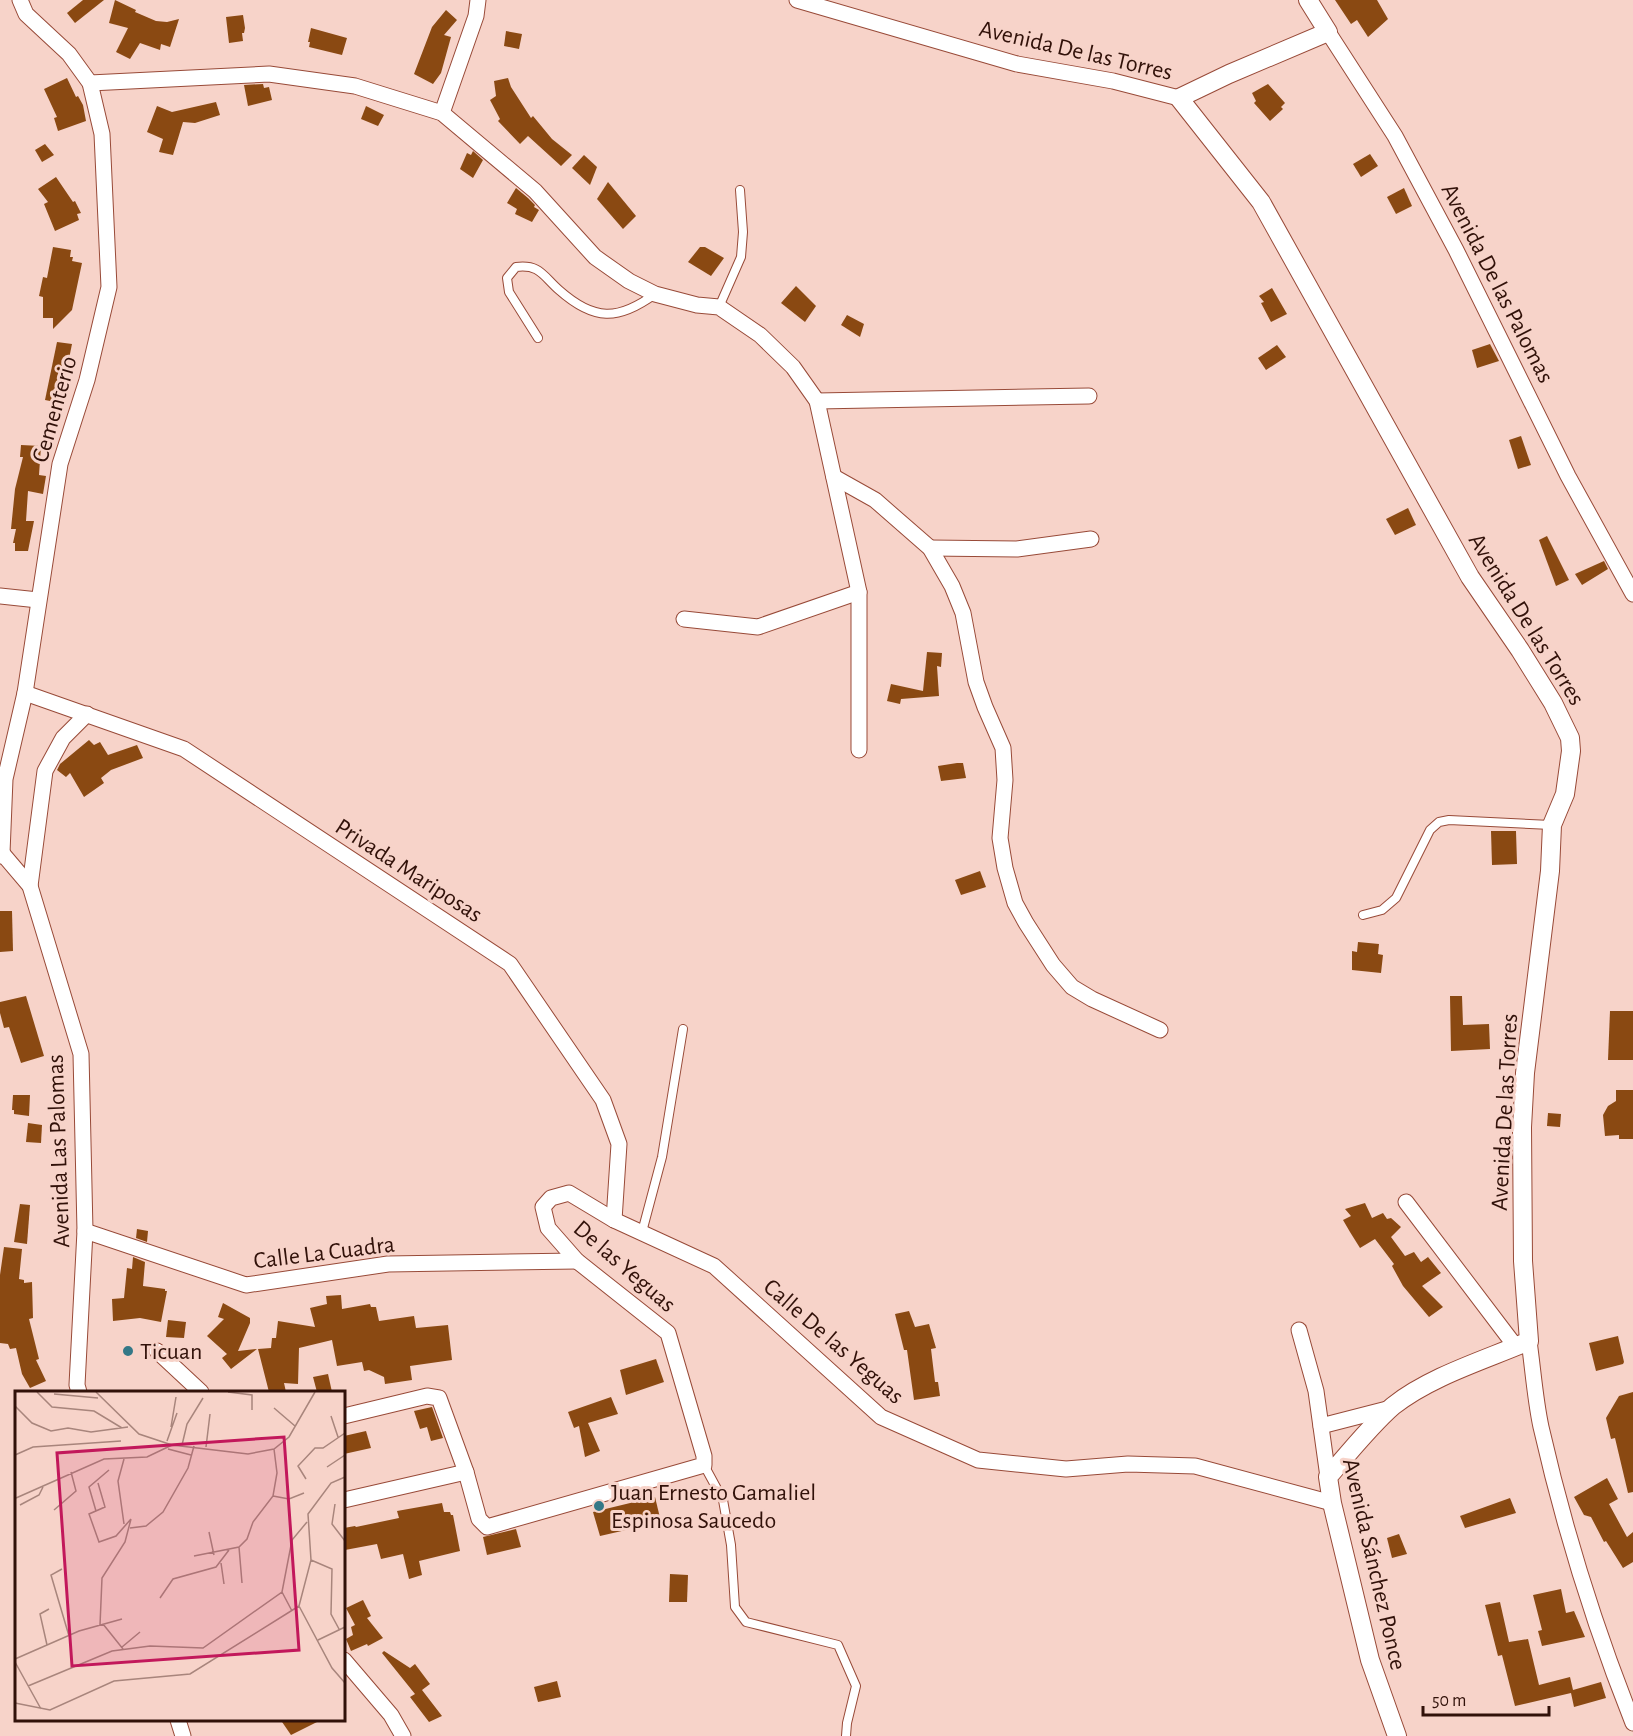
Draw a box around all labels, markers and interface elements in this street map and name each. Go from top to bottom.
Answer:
street label: Avenida De las Torres [977,17,1175,85]
street label: Avenida De las Palomas [1436,180,1558,387]
street label: Cementerio [28,353,82,465]
street label: Avenida De las Torres [1464,529,1589,710]
street label: Privada Mariposas [331,814,486,927]
street label: Avenida De las Torres [1488,1013,1522,1211]
street label: Avenida Las Palomas [44,1054,74,1248]
street label: De las Yeguas [569,1216,680,1317]
street label: Calle La Cuadra [252,1232,396,1274]
street label: Calle De las Yeguas [759,1275,908,1409]
place label: Ticuan [140,1340,202,1364]
marker: Ticuan [121,1344,135,1358]
inset map [15,1391,345,1721]
street label: Avenida Sánchez Ponce [1338,1456,1410,1672]
place label: Juan Ernesto Gamaliel Espinosa Saucedo [611,1481,816,1533]
marker: Juan Ernesto Gamaliel Espinosa Saucedo [592,1499,606,1513]
scale bar [1423,1679,1549,1717]
text: 50 m [1432,1692,1466,1710]

